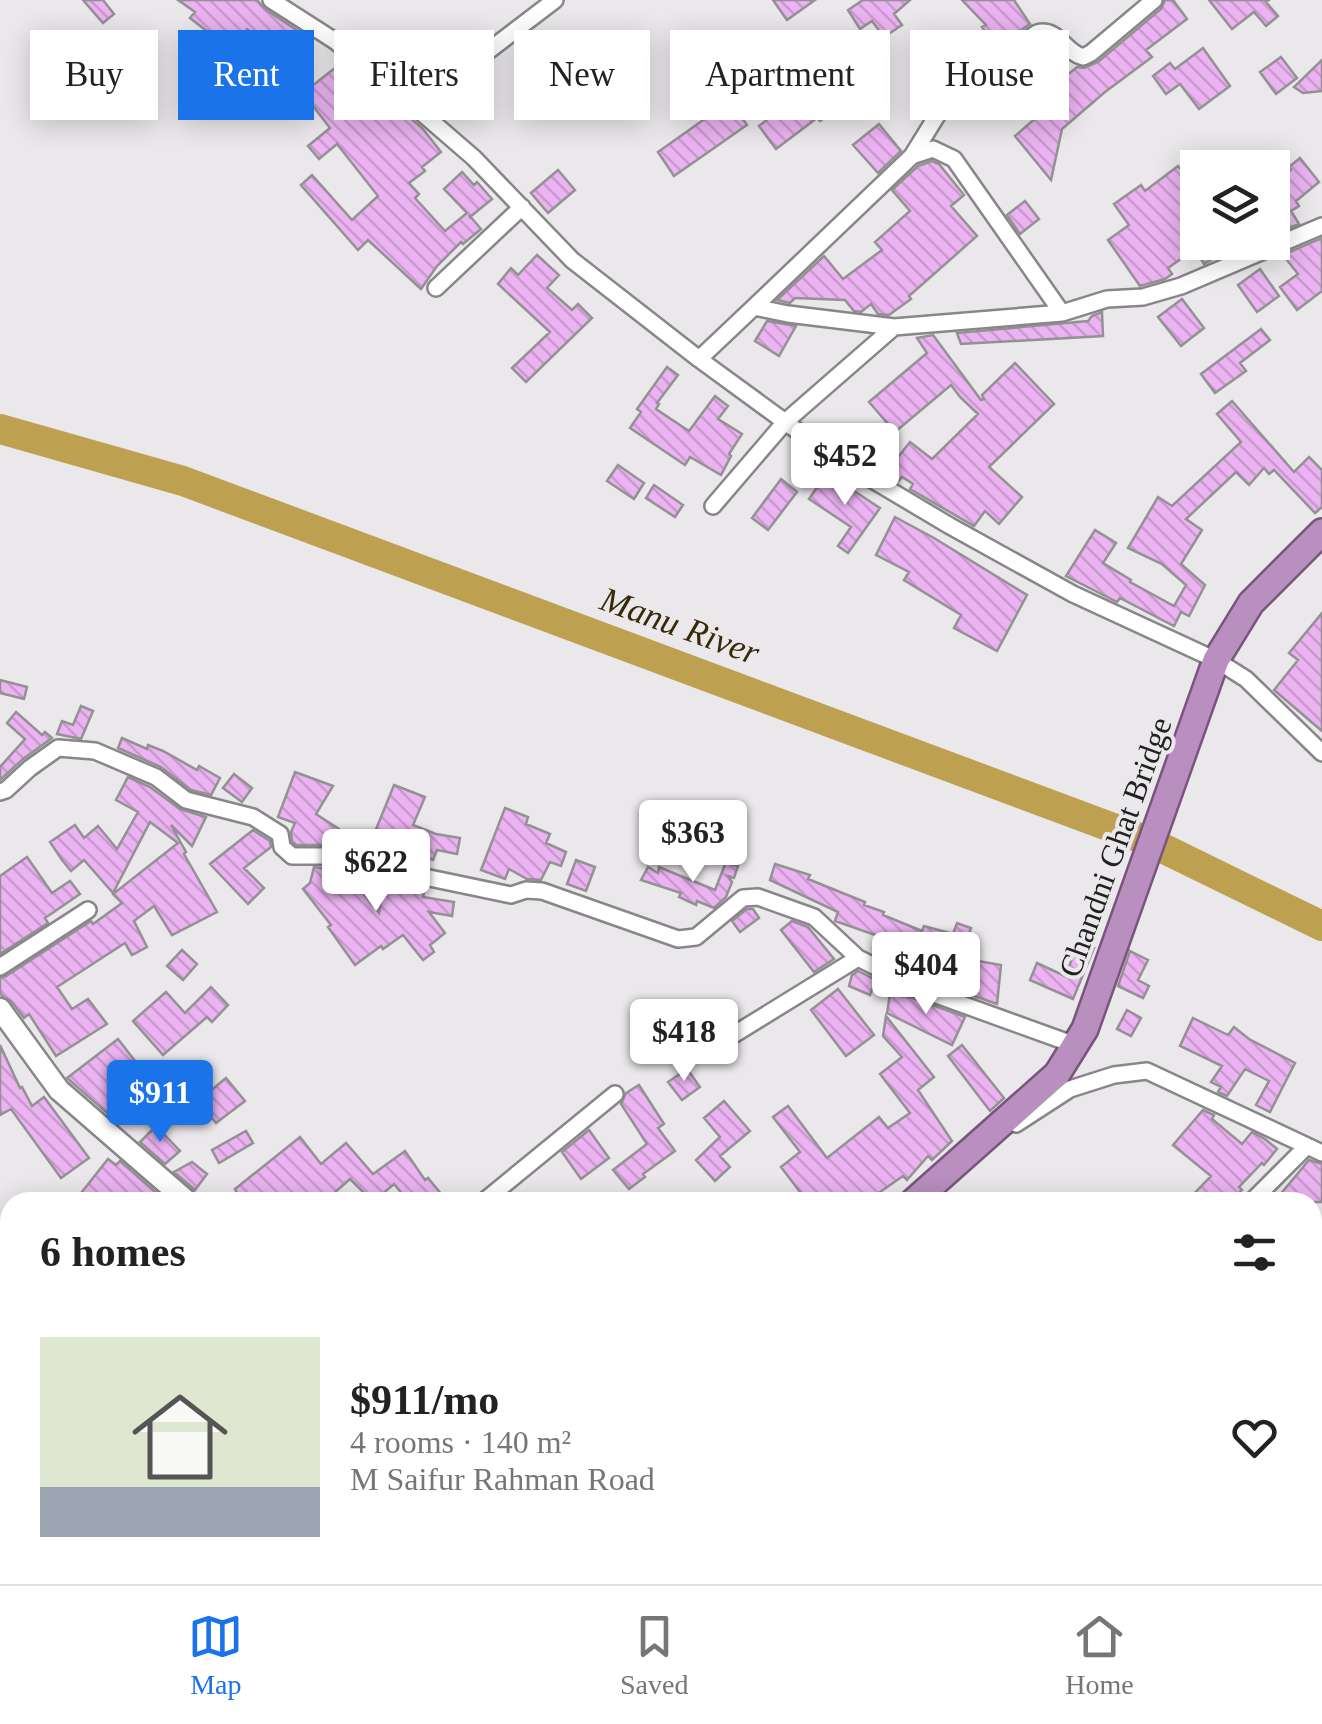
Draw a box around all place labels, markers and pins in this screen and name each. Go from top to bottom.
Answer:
pin: $452 [786,423,904,508]
pin: $363 [634,800,752,885]
pin: $622 [317,829,435,914]
pin: $404 [867,932,985,1017]
pin: $418 [625,999,743,1084]
pin: $911 [101,1060,219,1145]

